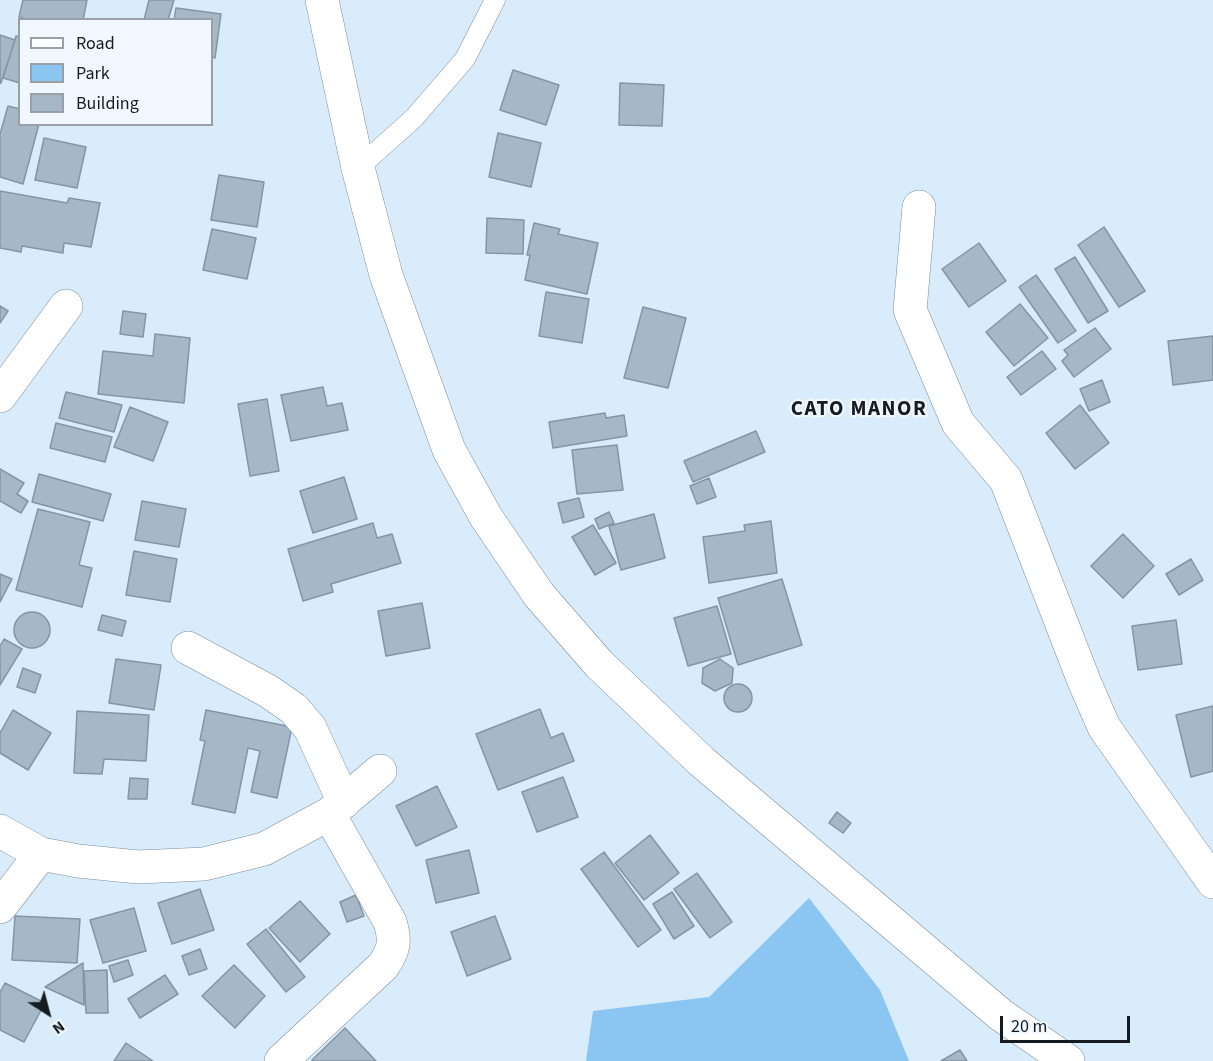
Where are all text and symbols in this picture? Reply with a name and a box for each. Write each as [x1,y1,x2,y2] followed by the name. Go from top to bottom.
[18,18,213,126] legend
[76,31,115,56] text: Road
[76,61,110,86] text: Park
[76,91,139,116] text: Building
[791,397,927,423] district label: CATO MANOR
[18,983,78,1043] north arrow
[1003,1004,1134,1042] scale bar
[1011,1014,1047,1039] text: 20 m
[48,1016,69,1040] text: N

